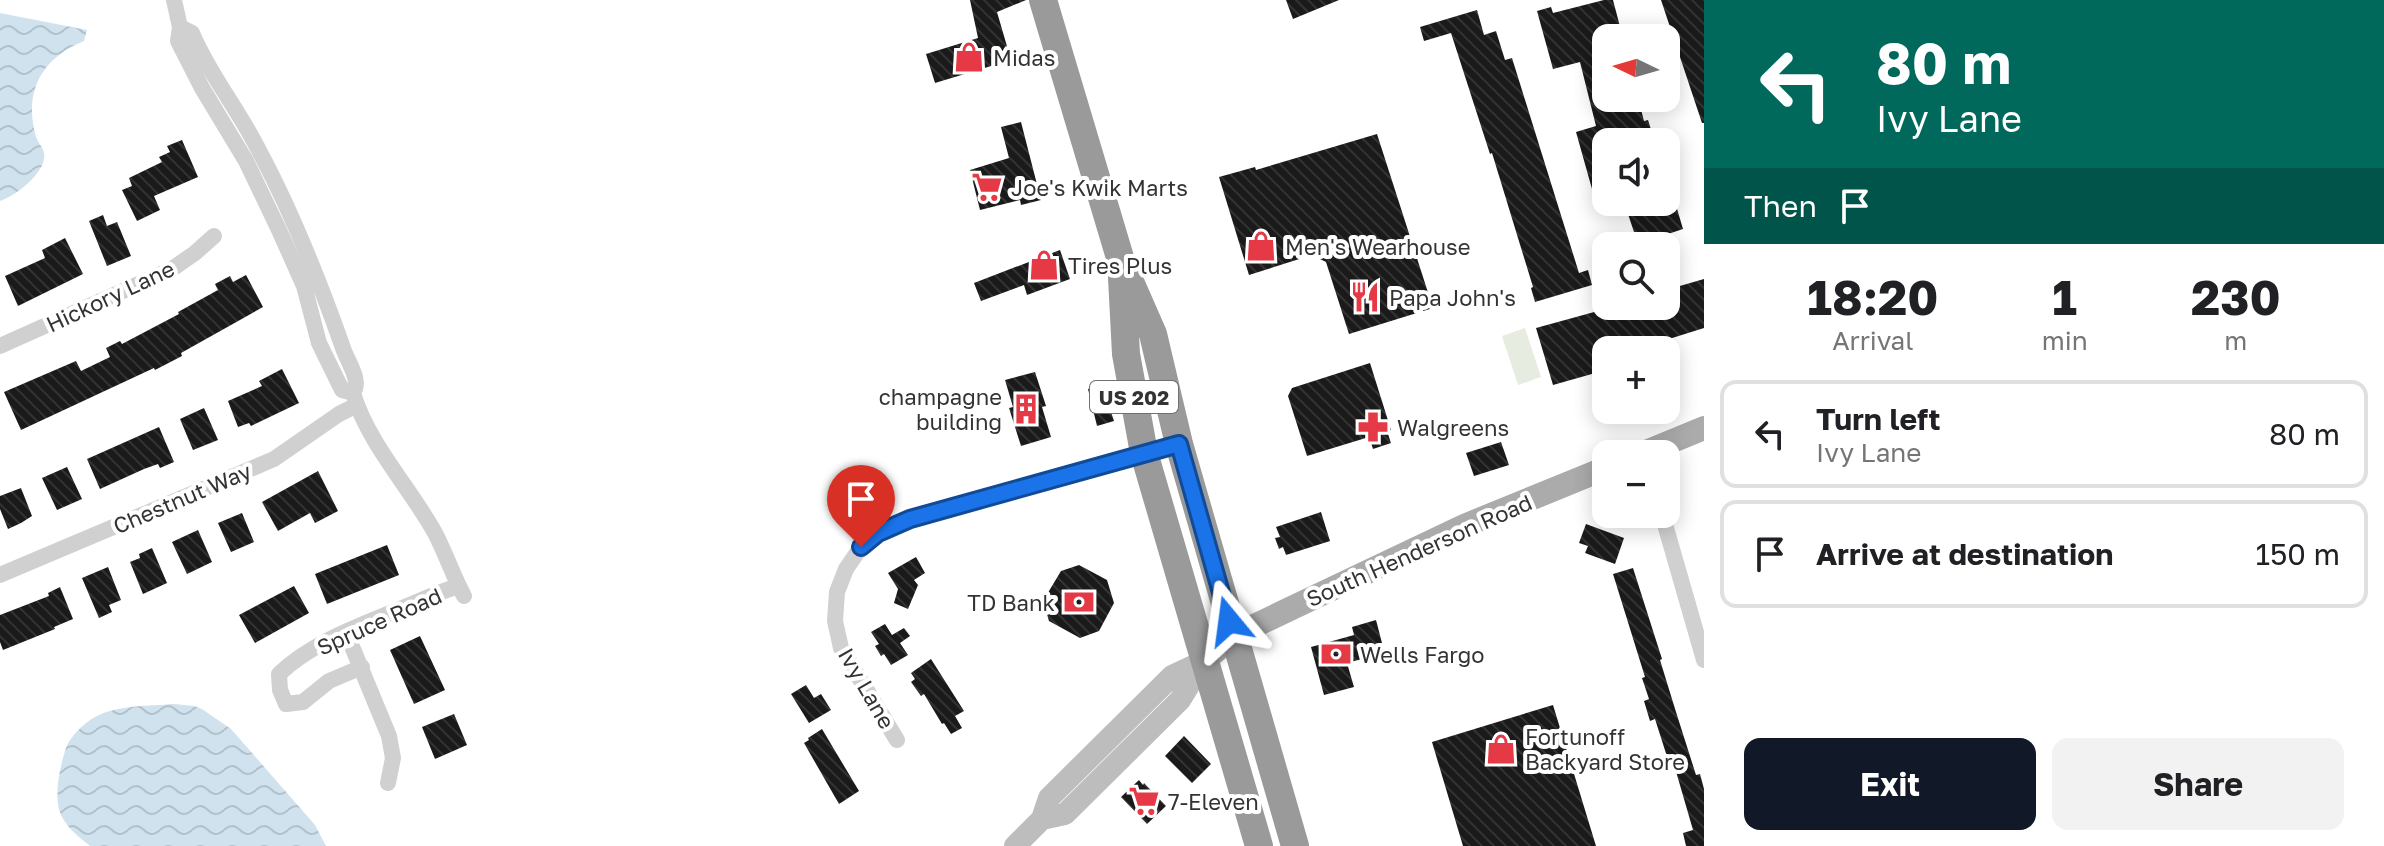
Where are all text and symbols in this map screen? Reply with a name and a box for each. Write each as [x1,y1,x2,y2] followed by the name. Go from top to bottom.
[1592,24,1680,112] north arrow
[1592,24,1680,528] map controls
[1876,29,2011,96] text: 80 m
[1744,32,1848,136] icon: left
[952,40,986,74] shop icon: Midas
[993,44,1055,71] place label: Midas
[1876,97,2022,140] text: Ivy Lane
[1592,128,1680,216] button: sound
[970,170,1004,204] supermarket icon: Joe's Kwik Marts
[1011,174,1188,201] place label: Joe's Kwik Marts
[1833,184,1877,228] icon: arrive
[1744,188,1817,224] text: Then
[1244,229,1278,263] shop icon: Men's Wearhouse
[1592,232,1680,320] button: search
[1285,233,1470,260] place label: Men's Wearhouse
[1027,248,1061,282] shop icon: Tires Plus
[1068,252,1172,279] place label: Tires Plus
[42,255,178,337] street label: Hickory Lane
[1807,268,1939,326] text: 18:20
[2052,268,2077,326] text: 1
[2191,268,2281,326] text: 230
[1348,280,1382,314] restaurant icon: Papa John's
[1389,284,1516,311] place label: Papa John's
[1832,325,1914,356] text: Arrival
[2042,325,2088,356] text: min
[2224,325,2247,356] text: m
[1592,336,1680,424] button: +
[1090,381,1178,413] road number: US 202
[879,383,1002,435] place label: champagne building
[1009,392,1043,426] building icon: champagne building
[1816,401,1941,437] text: Turn left
[1356,410,1390,444] pharmacy icon: Walgreens
[1748,412,1792,456] icon: left
[1397,414,1509,441] place label: Walgreens
[2269,416,2340,452] text: 80 m
[1816,437,1921,468] text: Ivy Lane
[1592,440,1680,528] button: −
[109,457,255,539] street label: Chestnut Way
[827,465,895,547] pin
[839,477,883,521] icon: arrive
[1302,488,1536,612] street label: South Henderson Road
[1748,532,1792,576] icon: arrive
[1816,536,2113,572] text: Arrive at destination
[2255,536,2340,572] text: 150 m
[1187,579,1271,663] position arrow
[312,581,446,661] street label: Spruce Road
[1062,585,1096,619] bank icon: TD Bank
[967,589,1055,616] place label: TD Bank
[1319,637,1353,671] bank icon: Wells Fargo
[1360,641,1484,668] place label: Wells Fargo
[833,643,901,733] street label: Ivy Lane
[1525,723,1685,775] place label: Fortunoff Backyard Store
[1484,732,1518,766] shop icon: Fortunoff Backyard Store
[1744,738,2036,830] button: Exit
[2052,738,2344,830] button: Share
[1127,784,1161,818] supermarket icon: 7-Eleven
[1168,788,1259,815] place label: 7-Eleven

